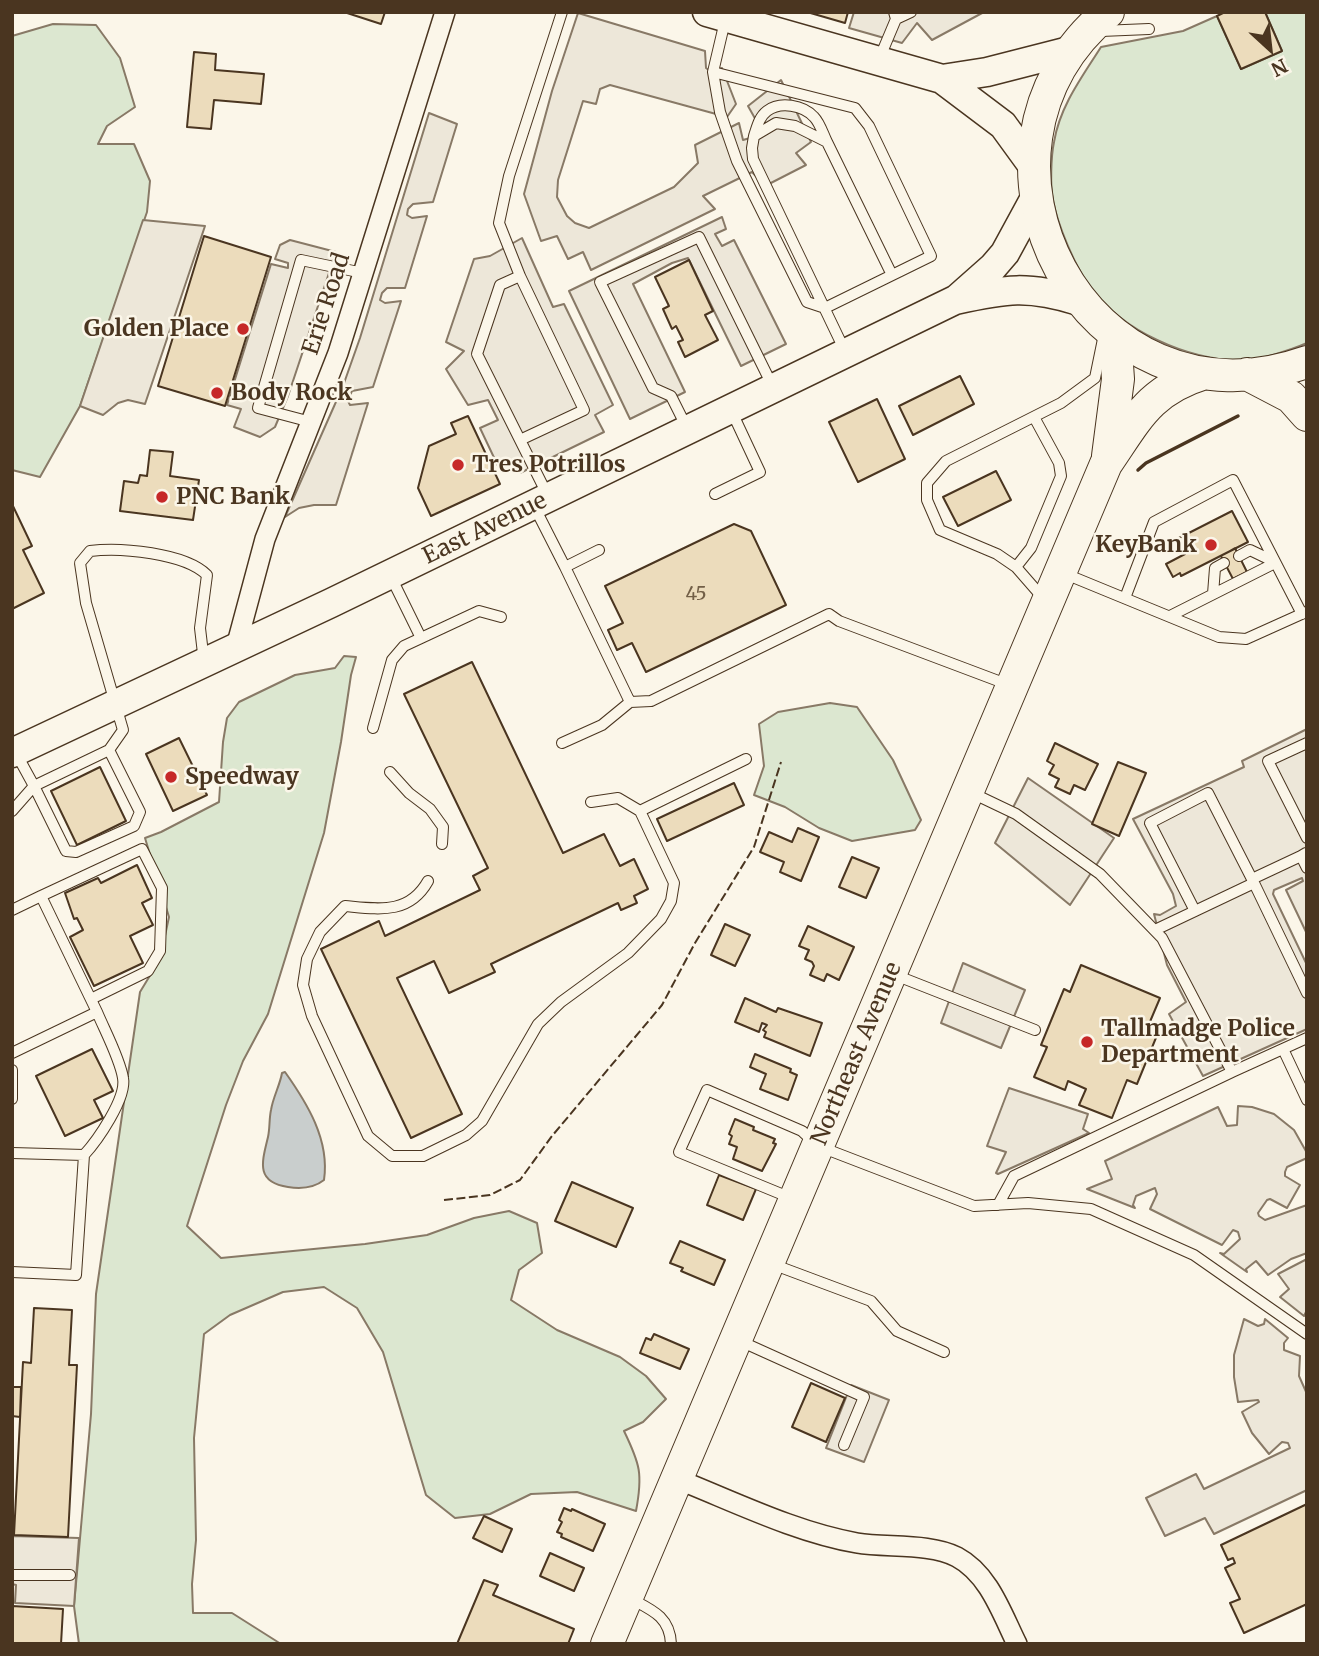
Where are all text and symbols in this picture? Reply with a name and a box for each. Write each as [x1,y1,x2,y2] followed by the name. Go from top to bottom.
[1235,14,1305,84] north arrow
[1267,54,1292,82] text: N
[298,249,356,359] street label: Erie Road
[84,315,229,343] place label: Golden Place
[235,321,251,337] marker: Golden Place
[231,379,352,407] place label: Body Rock
[209,385,225,401] marker: Body Rock
[472,451,626,479] place label: Tres Potrillos
[450,457,466,473] marker: Tres Potrillos
[176,483,290,511] place label: PNC Bank
[419,487,551,571] street label: East Avenue
[154,489,170,505] marker: PNC Bank
[1095,531,1197,559] place label: KeyBank
[1203,537,1219,553] marker: KeyBank
[685,584,707,606] house number: 45
[185,763,299,791] place label: Speedway
[163,769,179,785] marker: Speedway
[806,958,908,1150] street label: Northeast Avenue
[1101,1015,1295,1069] place label: Tallmadge Police Department
[1079,1034,1095,1050] marker: Tallmadge Police Department

